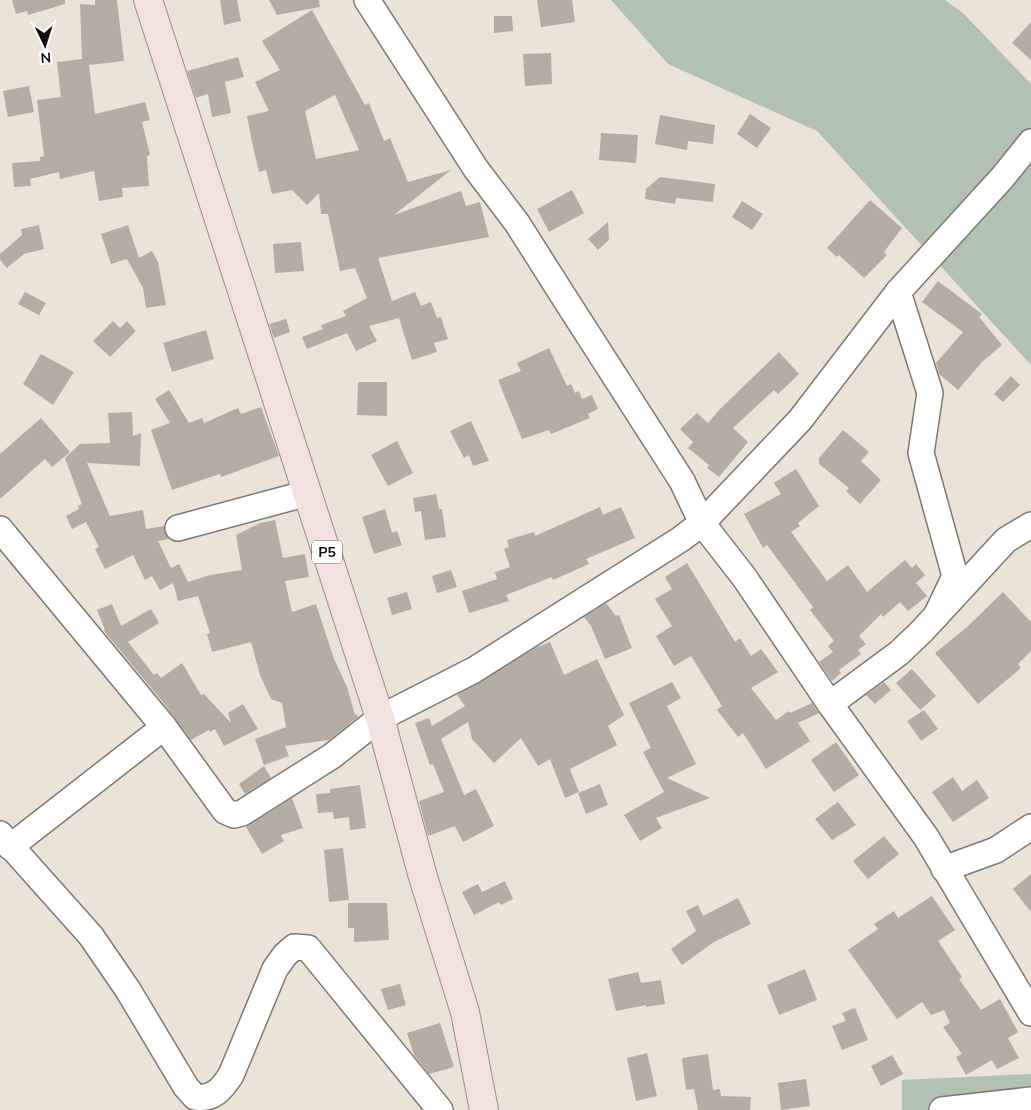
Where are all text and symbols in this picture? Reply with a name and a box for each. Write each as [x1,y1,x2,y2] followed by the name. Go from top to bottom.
[20,20,70,70] north arrow
[40,49,52,67] text: N
[312,540,342,564] road number: P5

